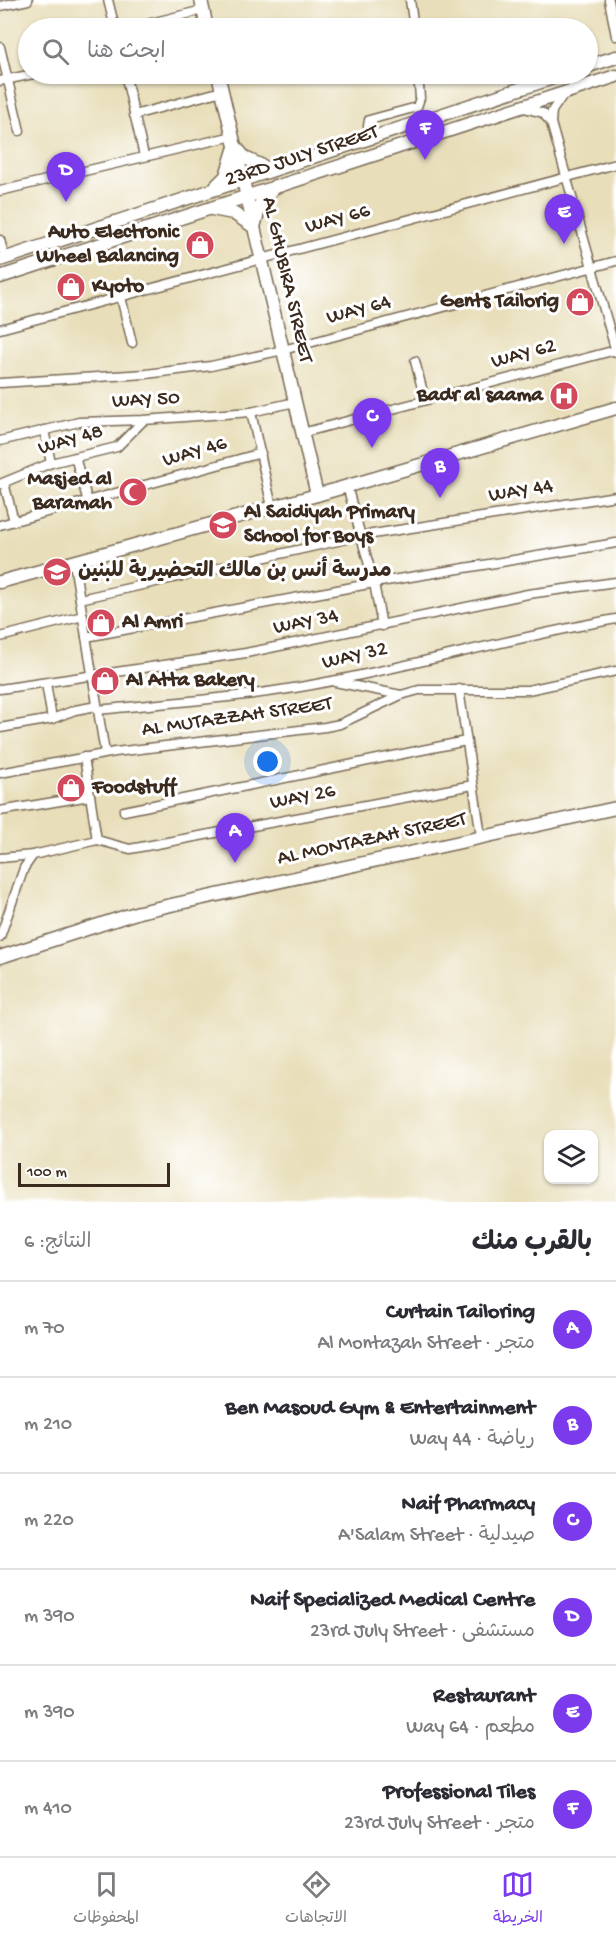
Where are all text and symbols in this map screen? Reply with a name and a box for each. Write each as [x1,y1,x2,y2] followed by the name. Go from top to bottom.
[18,18,598,84] search box
[39,35,72,68] icon: search
[87,40,166,66] text: ابحث هنا
[406,110,444,160] pin: F
[222,120,383,194] street label: 23RD JULY STREET
[46,152,86,202] pin: D
[544,194,584,244] pin: E
[255,195,317,366] street label: AL GHUBIRA STREET
[303,199,374,241] street label: WAY 66
[35,221,181,270] place label: Auto Electronic Wheel Balancing
[184,229,216,261] shop icon: Auto Electronic Wheel Balancing
[55,271,87,303] shop icon: Kyoto
[91,275,144,300] place label: Kyoto
[564,286,596,318] shop icon: Gents Tailorig
[324,290,394,332] street label: WAY 64
[440,290,559,315] place label: Gents Tailorig
[489,334,559,376] street label: WAY 62
[548,380,580,412] hospital icon: Badr al saama
[416,384,544,409] place label: Badr al saama
[111,387,181,415] street label: WAY 50
[352,398,392,448] pin: C
[36,420,106,462] street label: WAY 48
[160,432,230,474] street label: WAY 46
[420,448,460,498] pin: B
[28,468,113,517] place label: Masjed al Baramah
[487,475,555,509] street label: WAY 44
[117,476,149,508] mosque icon: Masjed al Baramah
[243,501,416,550] place label: Al Saidiyah Primary School for Boys
[207,509,239,541] school or university icon: Al Saidiyah Primary School for Boys
[41,556,73,588] school or university icon: مدرسة أنس بن مالك التحضيرية للبنين
[78,556,392,585] place label: مدرسة أنس بن مالك التحضيرية للبنين
[271,604,341,642] street label: WAY 34
[85,607,117,639] shop icon: Al Amri
[121,611,183,636] place label: Al Amri
[320,637,390,677] street label: WAY 32
[89,665,121,697] shop icon: Al Atta Bakery
[125,669,255,694] place label: Al Atta Bakery
[140,692,335,744] street label: AL MUTAZZAH STREET
[253,747,282,776] your location
[55,772,87,804] shop icon: Foodstuff
[91,776,178,801] place label: Foodstuff
[268,779,338,817] street label: WAY 26
[275,808,470,872] street label: AL MONTAZAH STREET
[216,814,254,863] pin: A
[544,1130,598,1184] map controls
[544,1130,598,1184] button: layers
[18,1160,170,1188] scale bar
[27,1164,67,1183] text: 100 m
[472,1229,592,1260] text: بالقرب منك
[24,1232,91,1255] text: النتائج: 6
[386,1300,535,1326] text: Curtain Tailoring
[24,1318,65,1341] text: 70 m
[567,1318,578,1341] text: A
[317,1333,535,1356] text: متجر · Al Montazah Street
[225,1396,535,1422] text: Ben Masoud Gym & Entertainment
[24,1414,72,1437] text: 210 m
[567,1414,578,1437] text: B
[410,1429,535,1452] text: رياضة · Way 44
[402,1492,535,1518] text: Naif Pharmacy
[24,1510,74,1533] text: 220 m
[567,1510,578,1533] text: C
[338,1525,535,1548] text: صيدلية · A'Salam Street
[250,1588,535,1614] text: Naif Specialized Medical Centre
[24,1606,75,1629] text: 390 m
[566,1606,579,1629] text: D
[310,1621,535,1644] text: مستشفى · 23rd July Street
[433,1684,535,1710] text: Restaurant
[24,1702,75,1725] text: 390 m
[566,1702,579,1725] text: E
[406,1717,535,1740] text: مطعم · Way 64
[383,1780,535,1806] text: Professional Tiles
[24,1798,72,1821] text: 410 m
[567,1798,578,1821] text: F
[344,1813,535,1836] text: متجر · 23rd July Street
[73,1868,139,1931] tab: المحفوظات
[285,1868,347,1931] tab: الاتجاهات
[493,1868,543,1931] tab: الخريطة

